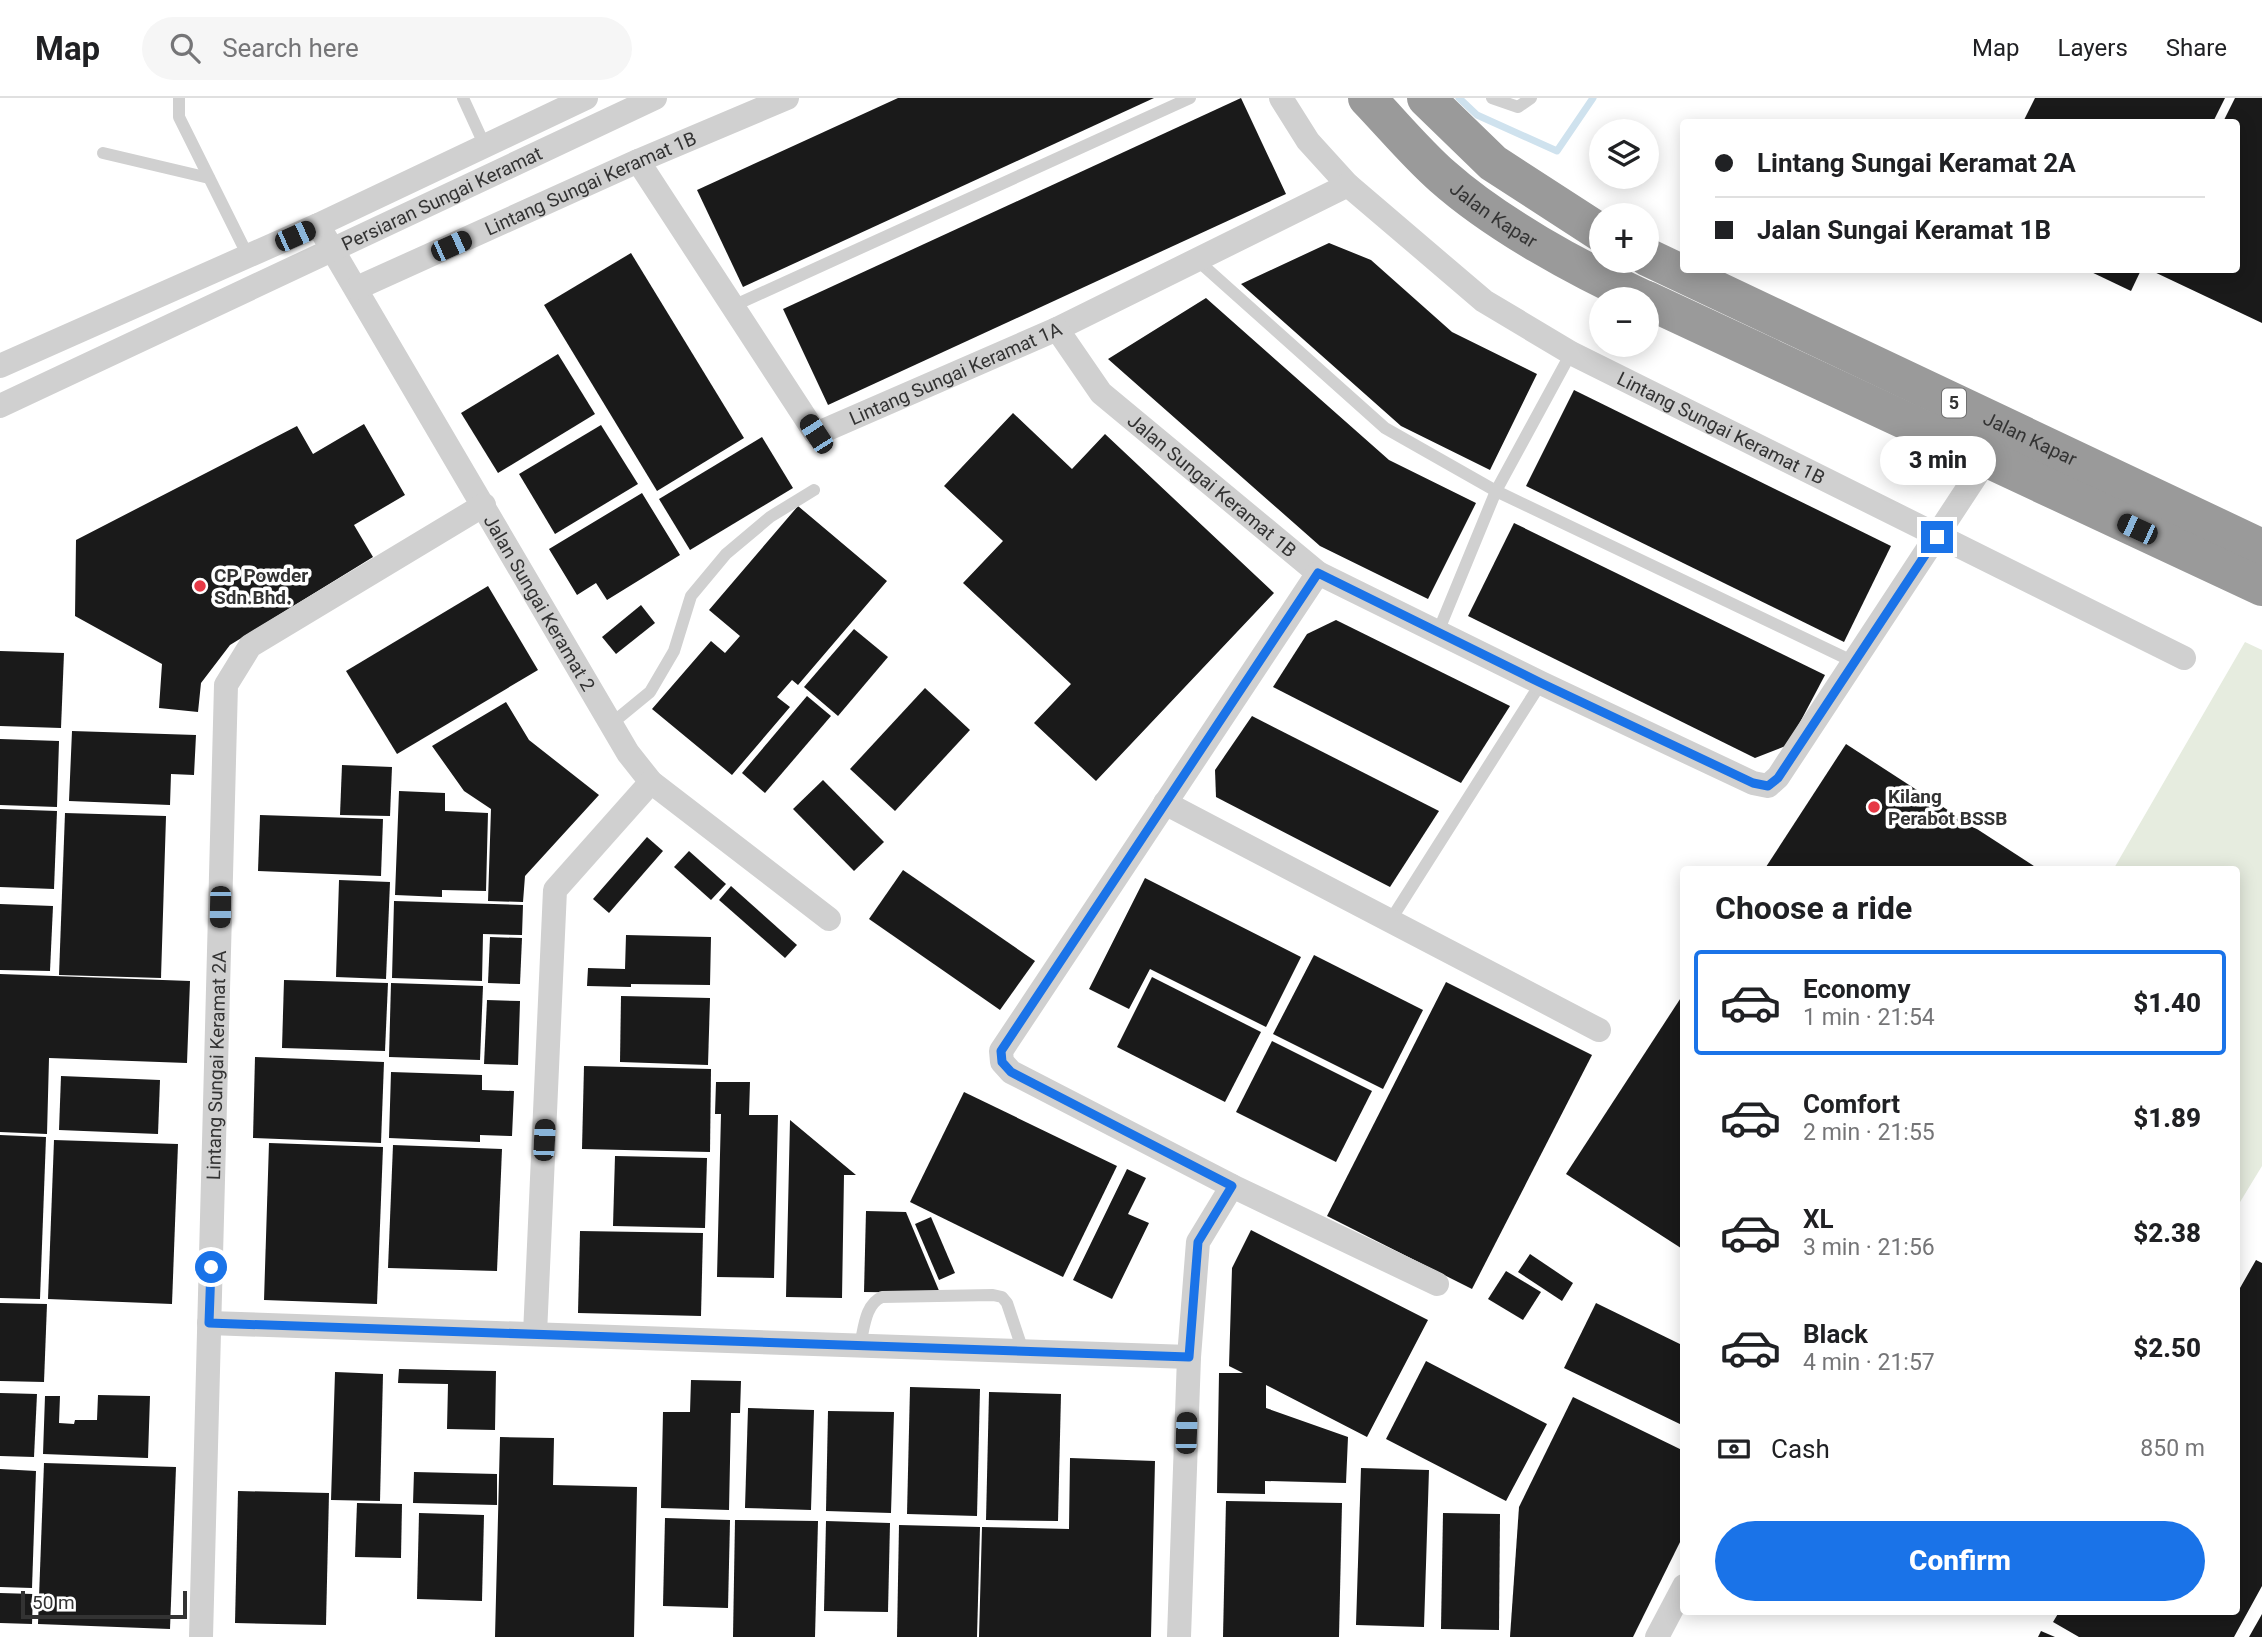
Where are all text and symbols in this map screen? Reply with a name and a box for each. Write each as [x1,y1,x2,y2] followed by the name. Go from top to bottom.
[142,17,632,80] search box
[35,29,100,68] text: Map
[166,29,204,67] icon: search
[222,33,359,63] text: Search here
[1972,34,2020,62] text: Map
[2058,34,2128,62] text: Layers
[2166,34,2227,62] text: Share
[1589,119,1659,357] map controls
[1589,119,1659,189] button: layers
[481,127,700,241] street label: Lintang Sungai Keramat 1B
[338,142,546,256] street label: Persiaran Sungai Keramat
[1757,148,2076,178] text: Lintang Sungai Keramat 2A
[1445,177,1542,253] street label: Jalan Kapar
[1589,203,1659,273] button: +
[1757,215,2051,245] text: Jalan Sungai Keramat 1B
[272,218,319,254] car
[428,228,475,264] car
[1589,287,1659,357] button: −
[846,317,1066,430] street label: Lintang Sungai Keramat 1A
[1613,367,1829,489] street label: Lintang Sungai Keramat 1B
[1942,388,1966,418] road number: 5
[1980,407,2081,471] street label: Jalan Kapar
[1123,409,1301,562] street label: Jalan Sungai Keramat 1B
[796,411,837,457] car
[1879,436,1995,484] callout: 3 min
[1909,447,1967,474] text: 3 min
[479,511,600,695] street label: Jalan Sungai Keramat 2
[2114,511,2161,547] car
[1921,521,1953,553] route end
[214,564,308,609] place label: CP Powder Sdn.Bhd.
[192,578,208,594] marker: CP Powder Sdn.Bhd.
[1888,785,2007,830] place label: Kilang Perabot BSSB
[1866,799,1882,815] marker: Kilang Perabot BSSB
[210,886,231,928] car
[1715,889,1912,927] text: Choose a ride
[202,950,231,1180] street label: Lintang Sungai Keramat 2A
[1719,971,1782,1034] icon: car
[1803,974,1910,1004] text: Economy
[2133,988,2201,1018] text: $1.40
[1803,1004,1935,1031] text: 1 min · 21:54
[1719,1086,1782,1149] icon: car
[1803,1089,1900,1119] text: Comfort
[2133,1103,2201,1133] text: $1.89
[533,1118,556,1162] car
[1803,1119,1935,1146] text: 2 min · 21:55
[1719,1201,1782,1264] icon: car
[1803,1204,1834,1234] text: XL
[2133,1218,2201,1248] text: $2.38
[1803,1234,1935,1261] text: 3 min · 21:56
[195,1251,227,1283] route start
[1719,1316,1782,1379] icon: car
[1803,1319,1868,1349] text: Black
[2133,1333,2201,1363] text: $2.50
[1803,1349,1935,1376] text: 4 min · 21:57
[1175,1412,1198,1454] car
[1715,1430,1753,1468] icon: cash
[1771,1434,1830,1464] text: Cash
[2140,1435,2205,1462] text: 850 m
[1715,1521,2205,1601] button: Confirm
[21,1588,187,1620] scale bar
[32,1591,75,1614] text: 50 m

